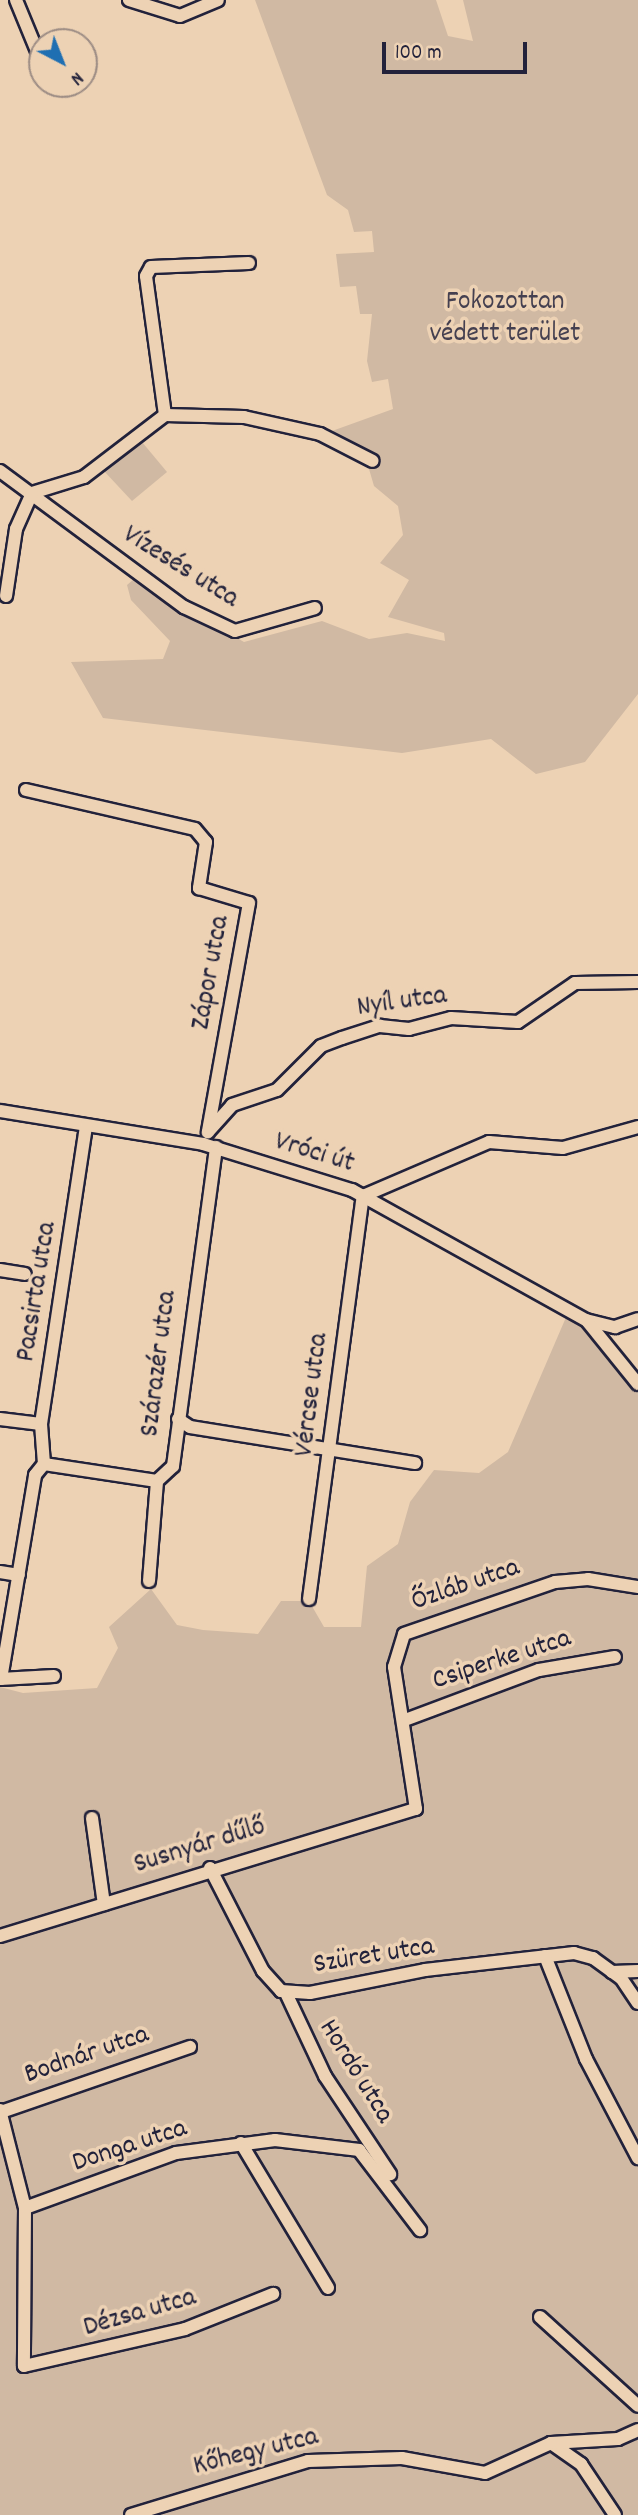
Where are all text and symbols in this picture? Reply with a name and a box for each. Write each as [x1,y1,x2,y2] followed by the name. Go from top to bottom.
[28,28,98,98] north arrow
[386,28,531,72] scale bar
[395,39,442,69] text: 100 m
[64,64,89,91] text: N
[430,286,580,352] park label: Fokozottan védett terület
[116,519,244,617] street label: Vízesés utca
[185,913,239,1033] street label: Zápor utca
[355,980,449,1026] street label: Nyíl utca
[270,1126,358,1182] street label: Vróci út
[10,1220,66,1364] street label: Pacsirta utca
[134,1289,186,1439] street label: Szárazér utca
[289,1331,337,1459] street label: Vércse utca
[408,1552,524,1620] street label: Őzláb utca
[429,1623,575,1699] street label: Csiperke utca
[130,1811,270,1883] street label: Susnyár dűlő
[311,1931,437,1983] street label: Szüret utca
[310,2014,400,2130] street label: Hordó utca
[20,2019,154,2093] street label: Bodnár utca
[68,2113,192,2181] street label: Donga utca
[80,2282,200,2346] street label: Dézsa utca
[190,2421,322,2485] street label: Kőhegy utca

